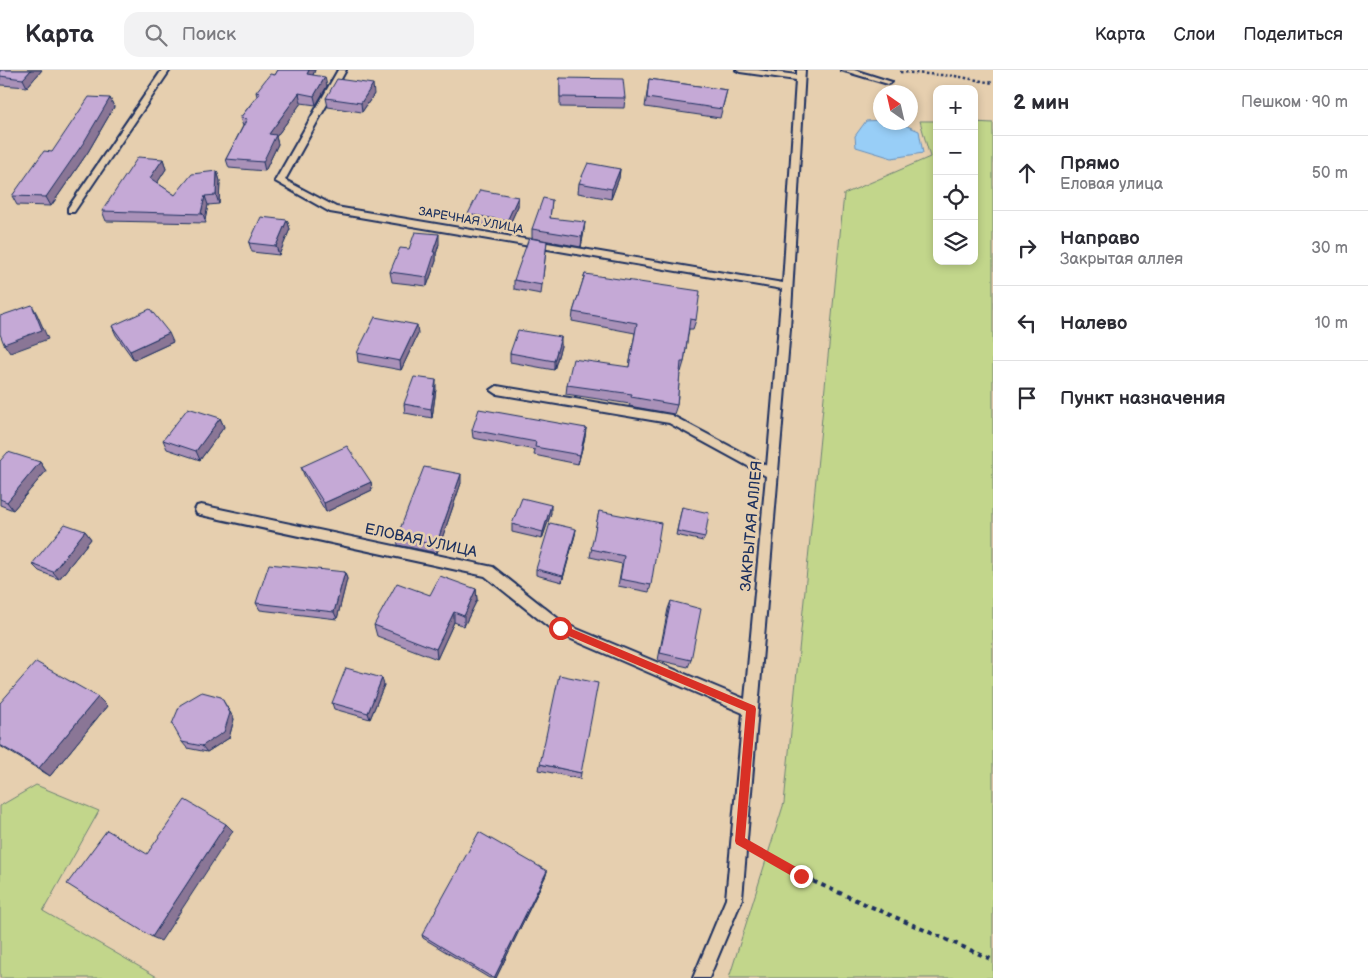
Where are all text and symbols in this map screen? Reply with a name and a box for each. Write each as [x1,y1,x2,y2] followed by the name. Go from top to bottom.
[124,12,474,57] search box
[25,20,94,49] text: Карта
[142,21,170,49] icon: search
[182,23,236,46] text: Поиск
[1095,24,1145,45] text: Карта
[1173,24,1215,45] text: Слои
[1243,24,1343,45] text: Поделиться
[873,85,918,130] north arrow
[933,85,978,265] map controls
[933,85,978,130] button: +
[1013,90,1069,115] text: 2 мин
[1241,93,1348,112] text: Пешком · 90 m
[933,130,978,175] button: −
[1060,152,1120,175] text: Прямо
[1013,159,1041,187] icon: ahead
[1312,164,1348,183] text: 50 m
[933,175,978,220] button: locate
[1060,175,1163,194] text: Еловая улица
[417,204,525,237] street label: ЗАРЕЧНАЯ УЛИЦА
[933,220,978,265] button: layers
[1060,227,1140,250] text: Направо
[1013,234,1041,262] icon: right
[1311,239,1348,258] text: 30 m
[1060,250,1183,269] text: Закрытая аллея
[1013,309,1041,337] icon: left
[1060,312,1127,335] text: Налево
[1315,314,1348,333] text: 10 m
[1013,384,1041,412] icon: arrive
[1060,387,1225,410] text: Пункт назначения
[736,460,767,592] street label: ЗАКРЫТАЯ АЛЛЕЯ
[363,519,480,562] street label: ЕЛОВАЯ УЛИЦА
[549,617,572,640] route start
[790,865,813,888] route end

